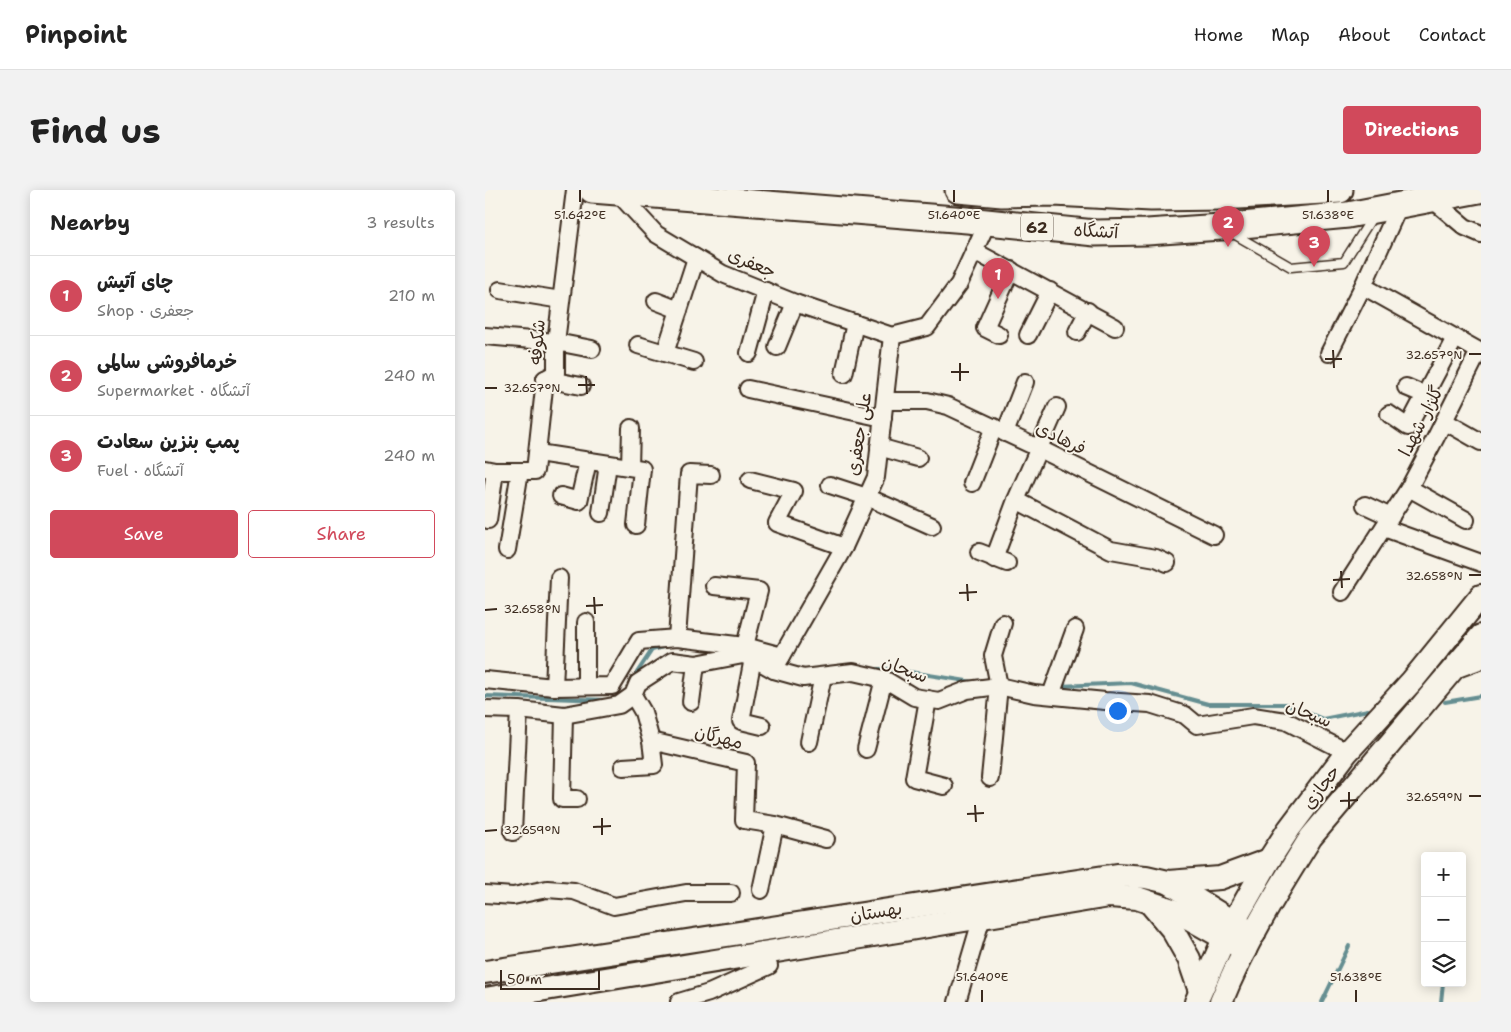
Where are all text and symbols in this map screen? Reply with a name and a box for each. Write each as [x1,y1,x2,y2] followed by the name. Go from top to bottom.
[25,19,127,51] text: Pinpoint
[1194,23,1243,47] text: Home
[1271,23,1310,47] text: Map
[1338,23,1391,47] text: About
[1419,23,1486,47] text: Contact
[1343,106,1481,154] button: Directions
[30,107,161,154] text: Find us
[1212,206,1244,247] pin: 2
[554,207,606,223] text: 51.642°E
[928,207,980,223] text: 51.640°E
[1302,207,1354,223] text: 51.638°E
[50,209,130,237] text: Nearby
[366,212,435,233] text: 3 results
[1021,214,1053,241] road number: 62
[1073,218,1121,244] street label: آتشگاه
[1298,226,1330,267] pin: 3
[724,242,780,284] street label: جعفری
[982,258,1014,299] pin: 1
[97,269,173,294] text: چای آتیش
[62,285,70,306] text: 1
[388,285,435,306] text: 210 m
[97,300,194,321] text: Shop · جعفری
[523,318,551,366] street label: شکوفه
[1406,347,1462,363] text: 32.657°N
[97,349,237,374] text: خرمافروشی سالمی
[60,365,72,386] text: 2
[383,365,435,386] text: 240 m
[97,380,250,401] text: Supermarket · آتشگاه
[504,380,560,396] text: 32.657°N
[1393,381,1449,460] street label: گلزار شهدا
[841,391,877,477] street label: علی جعفری
[1032,416,1090,460] street label: فرهادی
[97,429,240,454] text: پمپ بنزین سعادت
[60,445,72,466] text: 3
[383,445,435,466] text: 240 m
[97,460,184,481] text: Fuel · آتشگاه
[50,510,238,558] button: Save
[248,510,435,558] button: Share
[1405,568,1463,584] text: 32.658°N
[503,601,561,617] text: 32.658°N
[879,649,931,689] street label: سبحان
[1282,693,1336,733] street label: سبحان
[1105,698,1131,724] your location
[692,719,746,755] street label: مهرگان
[1297,760,1345,814] street label: حجازی
[1406,789,1462,805] text: 32.659°N
[504,822,560,838] text: 32.659°N
[1421,852,1466,987] map controls
[1421,852,1466,897] button: +
[848,896,904,928] street label: بهستان
[1421,897,1466,942] button: −
[1421,942,1466,987] button: layers
[500,967,600,990] scale bar
[956,969,1008,985] text: 51.640°E
[1330,969,1382,985] text: 51.638°E
[507,970,542,988] text: 50 m

